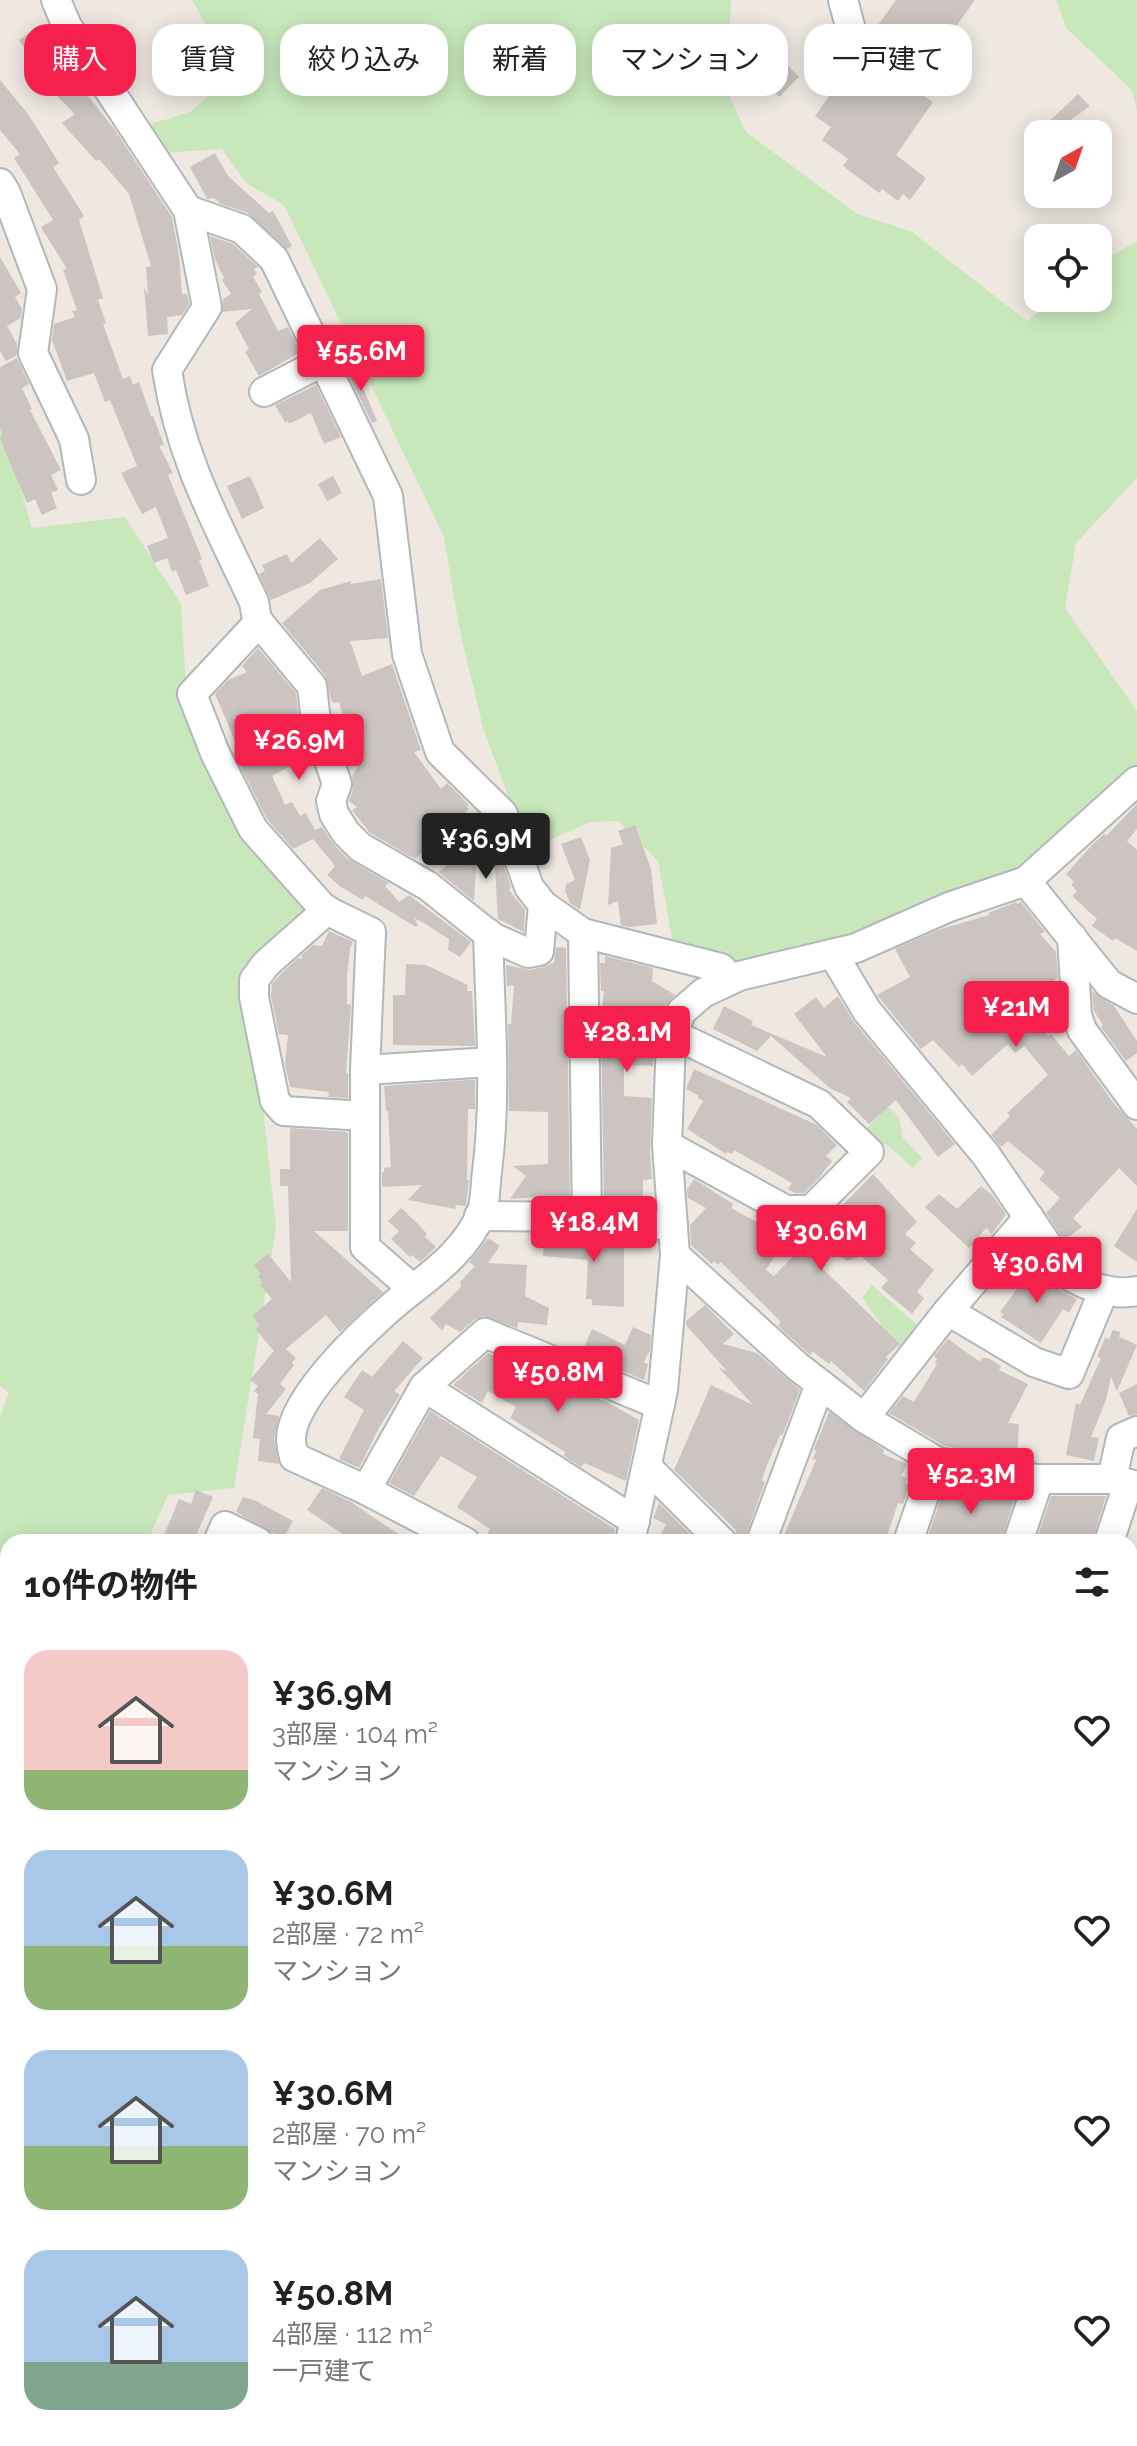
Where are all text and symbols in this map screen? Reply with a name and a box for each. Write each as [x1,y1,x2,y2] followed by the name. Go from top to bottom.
[24,24,136,96] chip: 購入
[152,24,264,96] chip: 賃貸
[280,24,448,96] chip: 絞り込み
[464,24,576,96] chip: 新着
[592,24,788,96] chip: マンション
[804,24,972,96] chip: 一戸建て
[1024,120,1112,208] north arrow
[1024,120,1112,312] map controls
[1024,224,1112,312] button: locate
[296,325,426,393] pin: ¥55.6M
[315,336,407,366] text: ¥55.6M
[234,714,364,782] pin: ¥26.9M
[253,725,345,755] text: ¥26.9M
[421,813,551,881] pin: ¥36.9M
[440,824,532,854] text: ¥36.9M
[969,981,1063,1049] pin: ¥21M
[982,992,1050,1022] text: ¥21M
[562,1006,692,1074] pin: ¥28.1M
[582,1017,672,1047] text: ¥28.1M
[529,1196,659,1264] pin: ¥18.4M
[756,1205,886,1273] pin: ¥30.6M
[549,1207,639,1237] text: ¥18.4M
[774,1216,868,1246] text: ¥30.6M
[972,1237,1102,1305] pin: ¥30.6M
[990,1248,1084,1278] text: ¥30.6M
[493,1346,623,1414] pin: ¥50.8M
[512,1357,604,1387] text: ¥50.8M
[906,1448,1036,1516] pin: ¥52.3M
[926,1459,1016,1489] text: ¥52.3M
[1070,1560,1114,1604] icon: filters
[24,1565,198,1605] text: 10件の物件
[272,1673,393,1713] text: ¥36.9M
[88,1682,184,1778] icon: home
[1070,1708,1114,1752] icon: heart
[272,1719,438,1749] text: 3部屋 · 104 m²
[272,1756,402,1786] text: マンション
[272,1873,394,1913] text: ¥30.6M
[88,1882,184,1978] icon: home
[1070,1908,1114,1952] icon: heart
[272,1919,424,1949] text: 2部屋 · 72 m²
[272,1956,402,1986] text: マンション
[272,2073,394,2113] text: ¥30.6M
[88,2082,184,2178] icon: home
[1070,2108,1114,2152] icon: heart
[272,2119,426,2149] text: 2部屋 · 70 m²
[272,2156,402,2186] text: マンション
[272,2273,394,2313] text: ¥50.8M
[88,2282,184,2378] icon: home
[1070,2308,1114,2352] icon: heart
[272,2319,433,2349] text: 4部屋 · 112 m²
[272,2356,376,2386] text: 一戸建て

